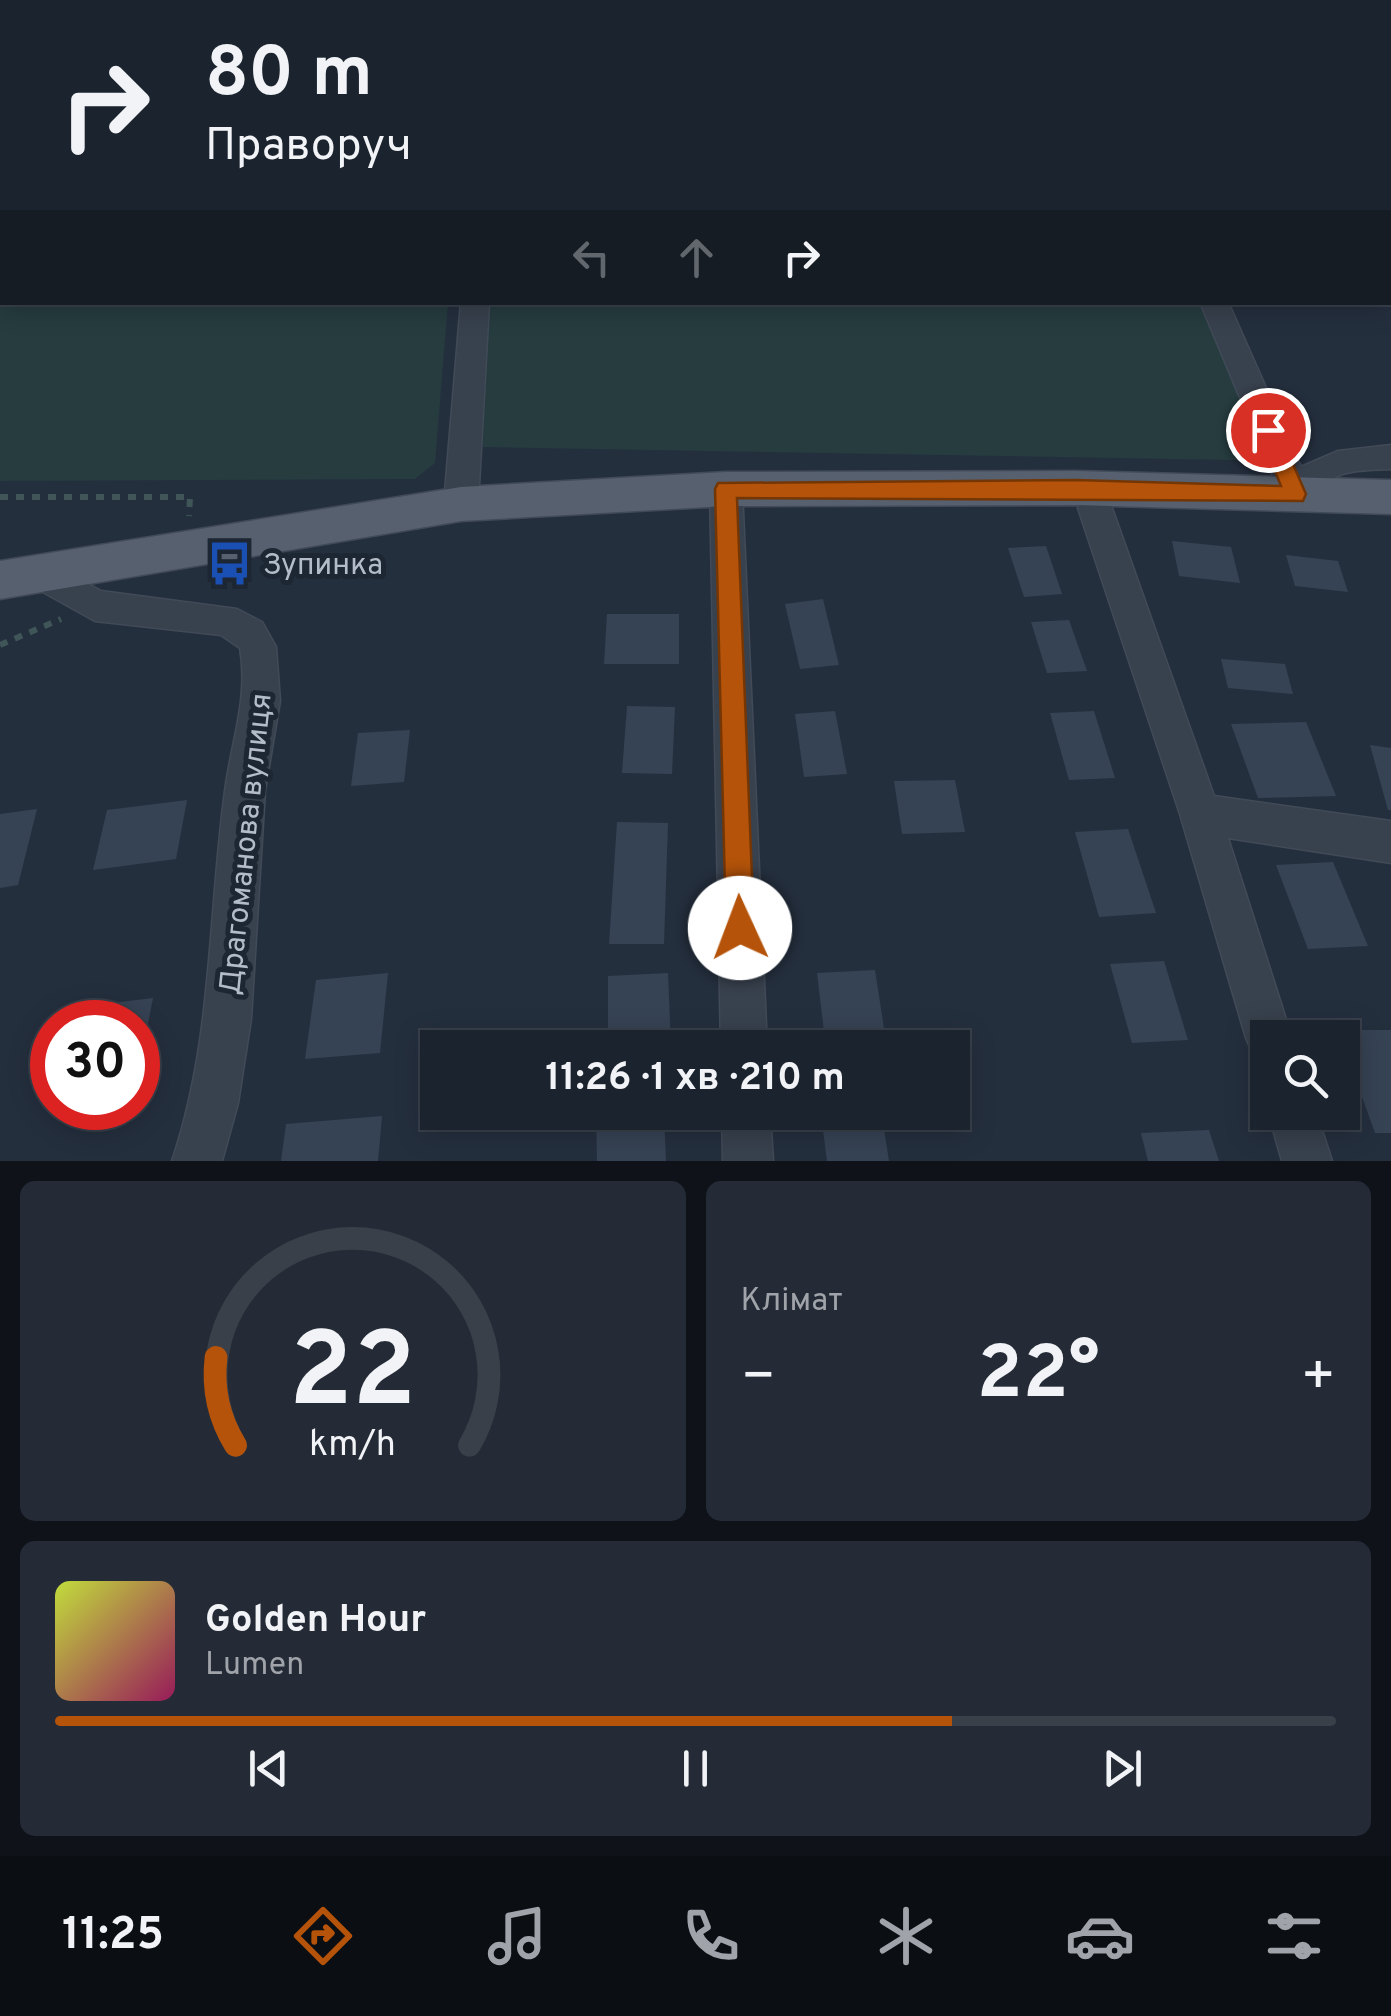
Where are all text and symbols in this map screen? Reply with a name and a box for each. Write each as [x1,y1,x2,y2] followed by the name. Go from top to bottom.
[205,32,373,121] text: 80 m
[40,40,170,170] icon: right
[205,119,412,176] text: Праворуч
[564,230,619,285] icon: left
[669,230,724,285] icon: ahead
[774,230,829,285] icon: right
[1226,388,1311,473] pin
[1241,403,1296,458] icon: arrive
[206,540,254,588] bus stop icon: Зупинка
[263,548,383,585] place label: Зупинка
[213,692,282,997] street label: Драгоманова вулиця
[688,876,792,980] position arrow
[30,1000,160,1130] speed limit sign: 30
[1250,1020,1360,1130] map controls
[1250,1020,1360,1130] button: search
[545,1055,845,1104] text: 11:26 · 1 хв · 210 m
[741,1282,843,1322] text: Клімат
[289,1311,416,1443] text: 22
[977,1330,1100,1425] text: 22°
[741,1344,776,1414] text: −
[1301,1344,1336,1414] text: +
[309,1423,396,1469] text: km/h
[205,1597,426,1646] text: Golden Hour
[205,1646,304,1686] text: Lumen
[241,1741,296,1796] icon: previous
[668,1741,723,1796] icon: pause
[1095,1741,1150,1796] icon: next
[288,1901,358,1971] icon: directions
[482,1901,552,1971] icon: music
[676,1901,746,1971] icon: phone
[871,1901,941,1971] icon: climate
[1065,1901,1135,1971] icon: car
[1259,1901,1329,1971] icon: filters
[62,1908,164,1965] text: 11:25

